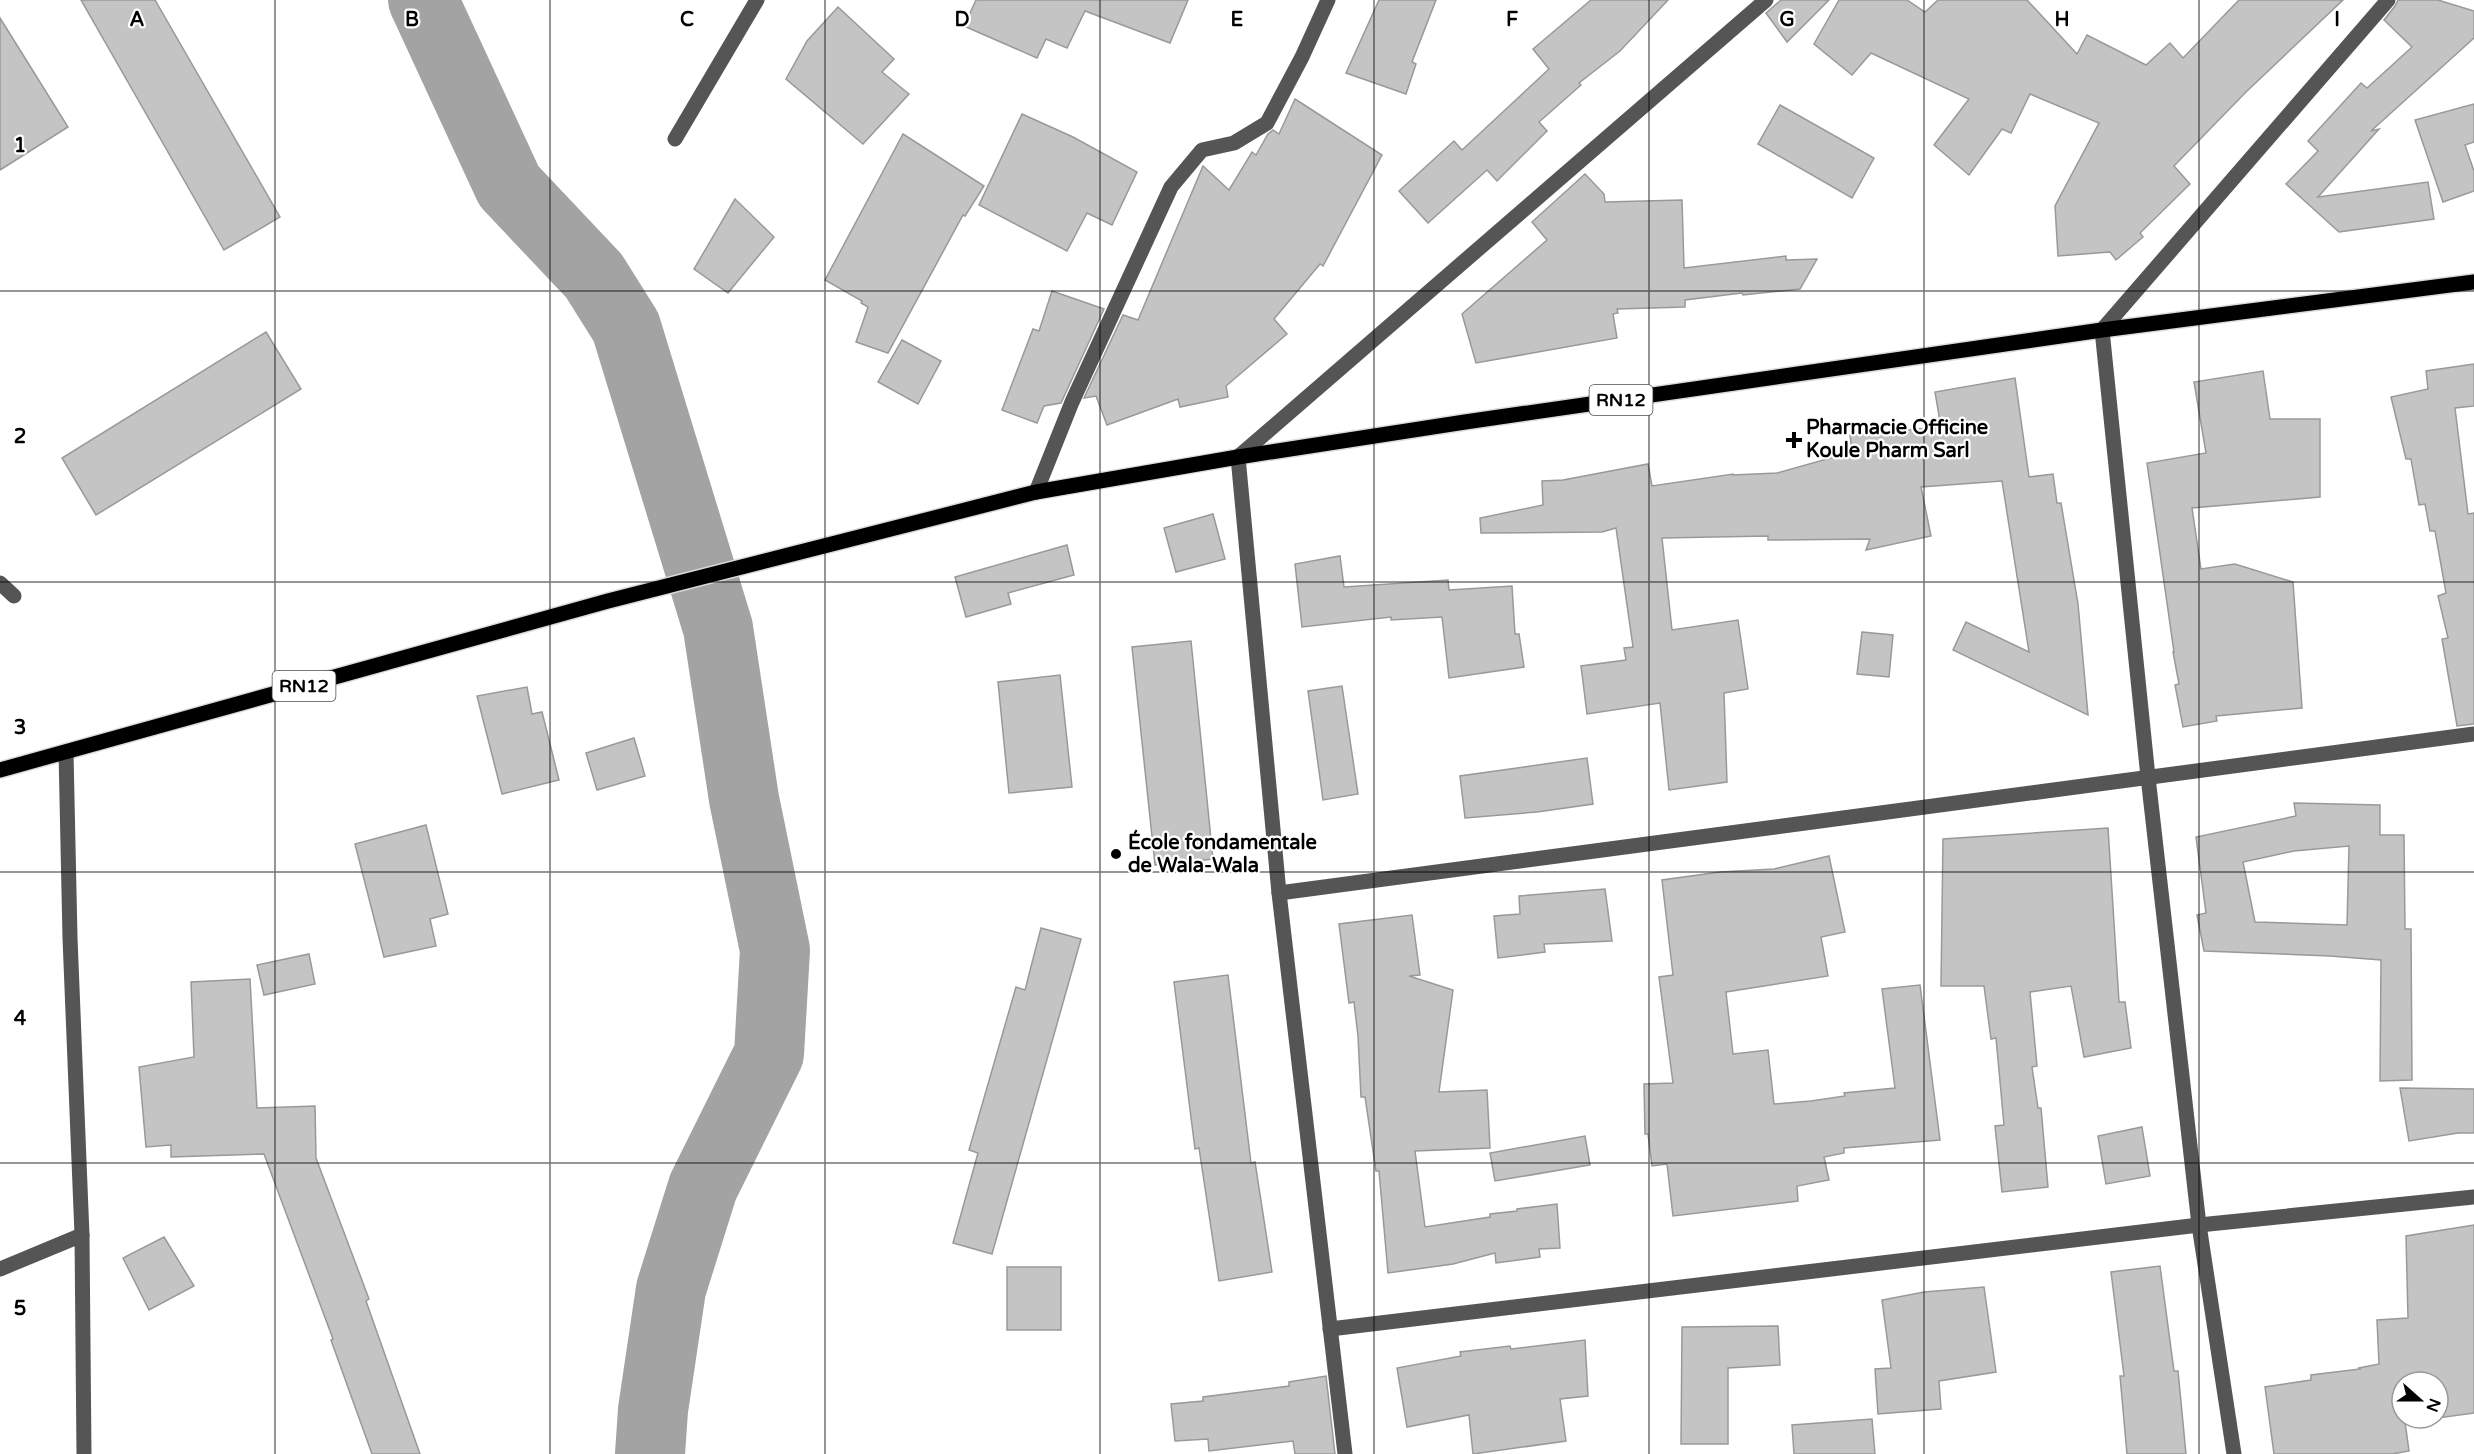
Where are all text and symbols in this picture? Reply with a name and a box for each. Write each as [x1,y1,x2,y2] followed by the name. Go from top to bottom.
[130,8,145,32] text: A
[405,8,419,32] text: B
[680,8,694,32] text: C
[954,8,970,32] text: D
[1231,8,1244,32] text: E
[1506,8,1518,32] text: F
[1779,8,1795,32] text: G
[2054,8,2070,32] text: H
[2334,8,2340,32] text: I
[14,134,26,158] text: 1
[1590,385,1652,415] road number: RN12
[1806,416,1988,463] place label: Pharmacie Officine Koule Pharm Sarl
[14,425,26,449] text: 2
[1787,433,1801,447] marker: Pharmacie Officine Koule Pharm Sarl
[272,671,336,701] road number: RN12
[14,716,26,740] text: 3
[1128,829,1317,878] place label: École fondamentale de Wala-Wala
[1109,847,1123,861] marker: École fondamentale de Wala-Wala
[14,1007,27,1031] text: 4
[14,1297,26,1321] text: 5
[2390,1370,2450,1430] north arrow
[2421,1395,2445,1415] text: N

